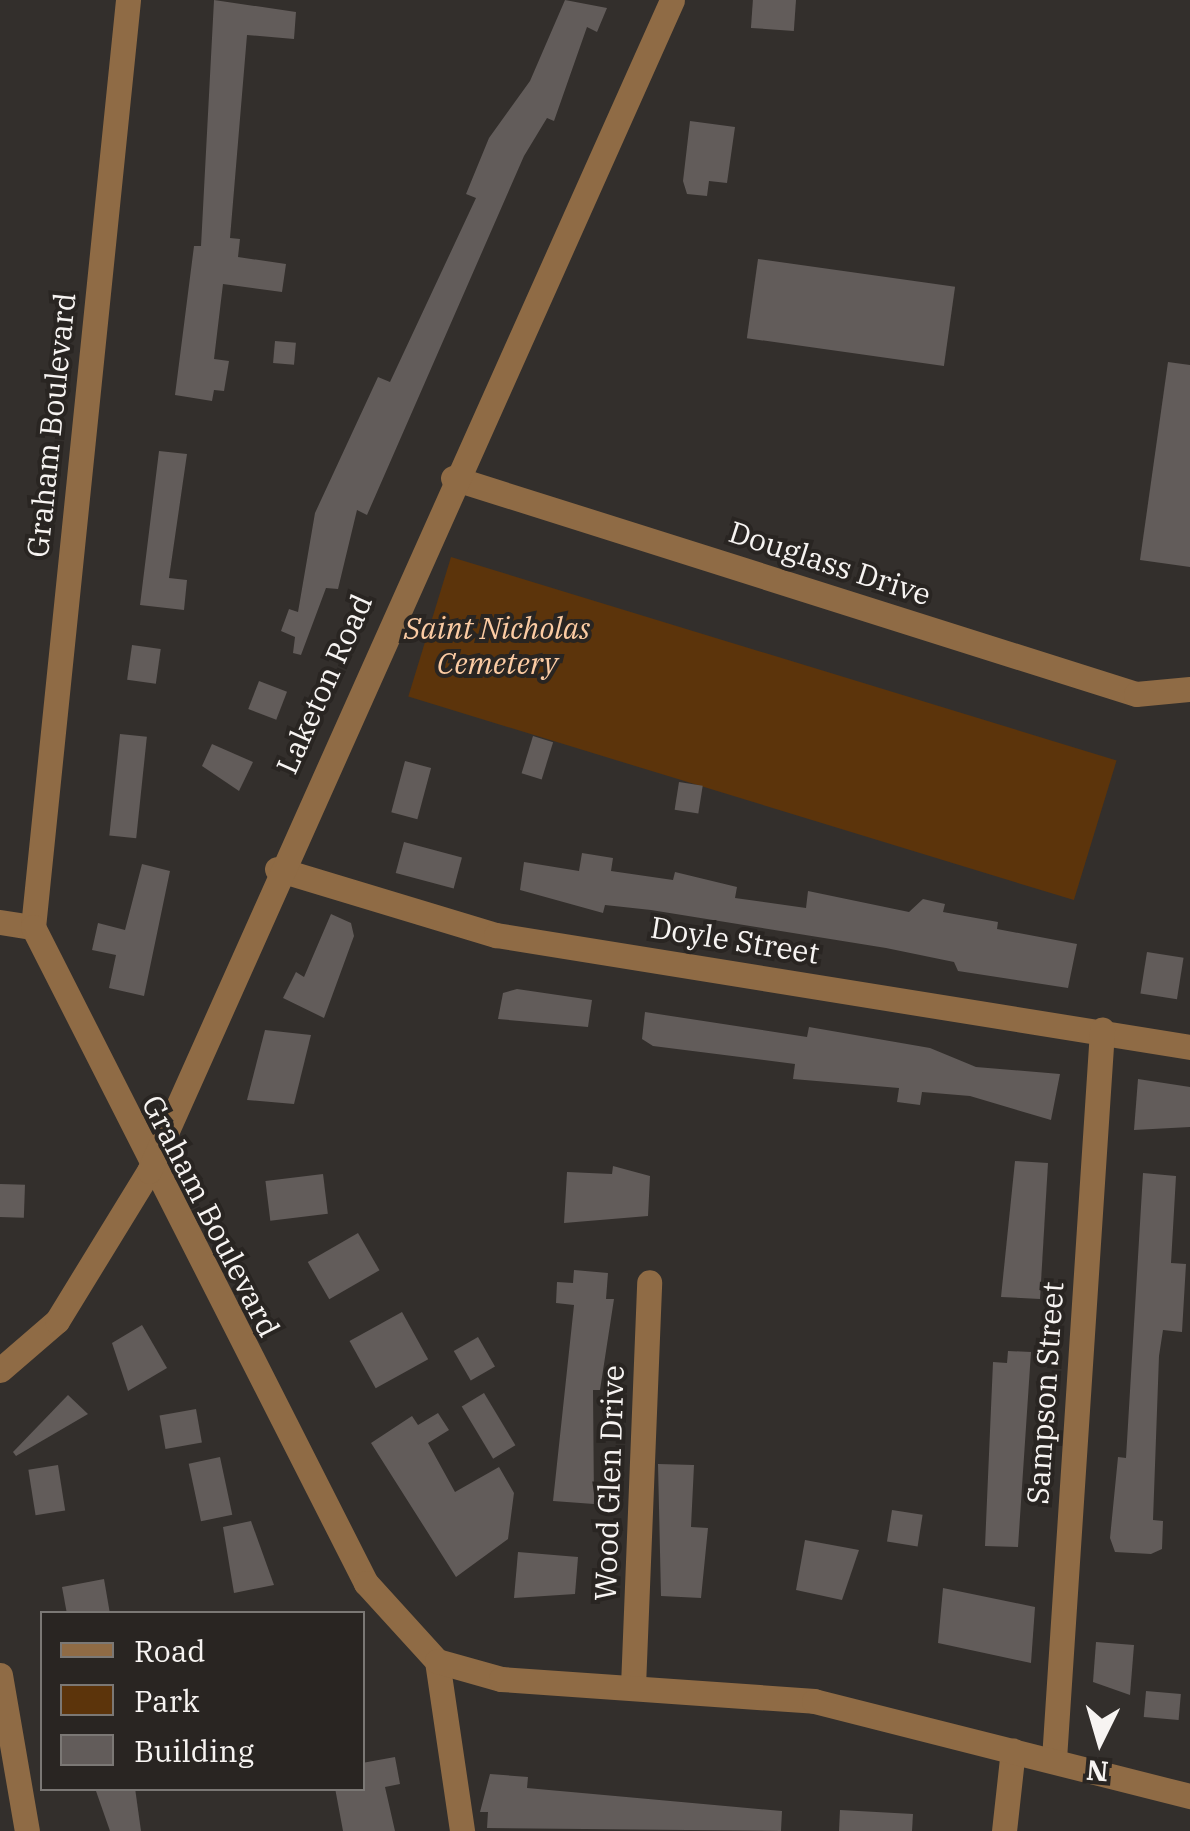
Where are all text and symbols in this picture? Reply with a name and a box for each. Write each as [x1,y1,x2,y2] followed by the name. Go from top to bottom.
[19,291,83,559] street label: Graham Boulevard
[725,513,935,613] street label: Douglass Drive
[268,589,380,779] street label: Laketon Road
[404,610,590,680] park label: Saint Nicholas Cemetery
[648,909,822,971] street label: Doyle Street
[135,1089,287,1343] street label: Graham Boulevard
[1019,1281,1071,1505] street label: Sampson Street
[587,1364,631,1602] street label: Wood Glen Drive
[40,1611,365,1791] legend
[134,1631,206,1670] text: Road
[134,1681,200,1720] text: Park
[1050,1691,1150,1791] north arrow
[134,1731,254,1770] text: Building
[1085,1752,1110,1791] text: N

